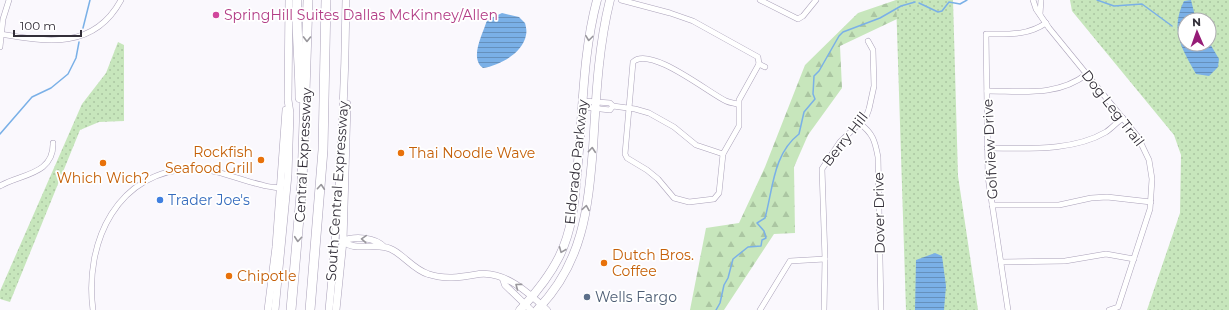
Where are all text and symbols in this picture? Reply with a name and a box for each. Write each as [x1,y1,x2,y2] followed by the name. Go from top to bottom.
[224,6,498,24] place label: SpringHill Suites Dallas McKinney/Allen
[211,10,221,20] marker: SpringHill Suites Dallas McKinney/Allen
[14,12,81,38] scale bar
[1177,12,1217,52] north arrow
[1192,15,1201,29] text: N
[20,18,56,33] text: 100 m
[585,35,594,41] one-way arrow
[303,36,312,42] one-way arrow
[1078,66,1148,150] street label: Dog Leg Trail
[290,87,316,223] street label: Central Expressway
[560,98,592,226] street label: Eldorado Parkway
[978,98,1002,200] street label: Golfview Drive
[322,100,352,282] street label: South Central Expressway
[818,108,872,170] street label: Berry Hill
[165,143,253,177] place label: Rockfish Seafood Grill
[409,144,535,162] place label: Thai Noodle Wave
[588,146,597,153] one-way arrow
[396,148,406,158] marker: Thai Noodle Wave
[256,155,266,165] marker: Rockfish Seafood Grill
[98,158,108,168] marker: Which Wich?
[57,169,150,187] place label: Which Wich?
[869,172,889,254] street label: Dover Drive
[316,184,325,191] one-way arrow
[168,191,250,209] place label: Trader Joe's
[155,195,165,205] marker: Trader Joe's
[581,205,590,211] one-way arrow
[361,235,367,244] one-way arrow
[294,236,303,242] one-way arrow
[559,246,567,253] one-way arrow
[612,246,694,280] place label: Dutch Bros. Coffee
[599,258,609,268] marker: Dutch Bros. Coffee
[237,267,296,285] place label: Chipotle
[224,271,234,281] marker: Chipotle
[516,284,523,291] one-way arrow
[595,288,677,306] place label: Wells Fargo
[582,292,592,302] marker: Wells Fargo

